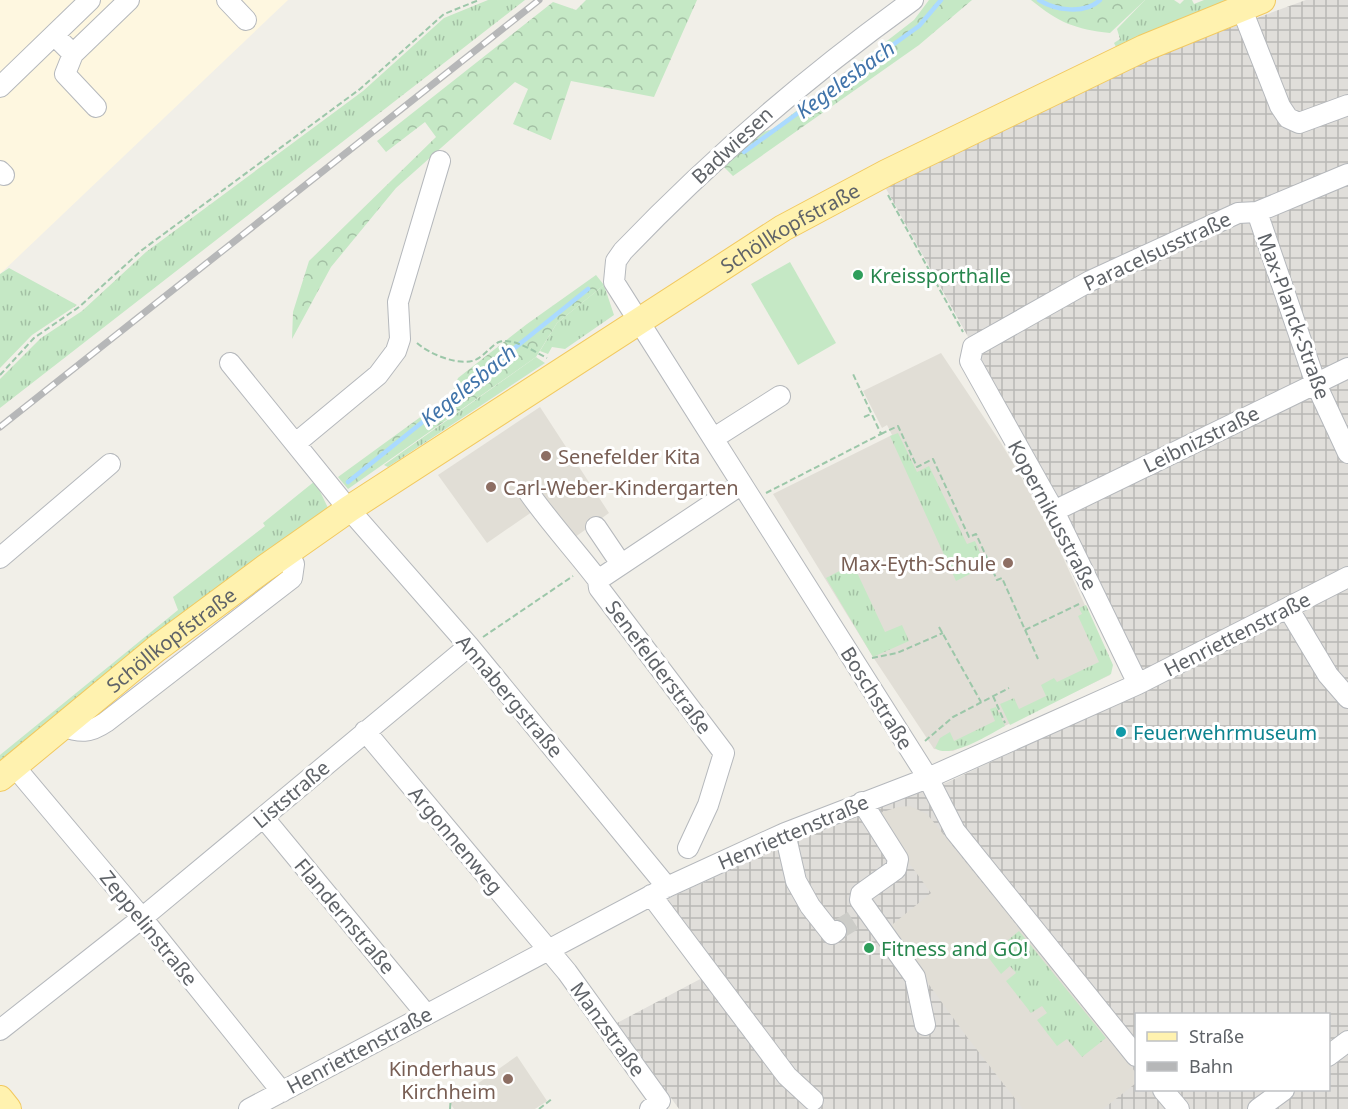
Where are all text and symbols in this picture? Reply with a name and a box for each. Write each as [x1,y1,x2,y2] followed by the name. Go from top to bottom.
[790,34,900,124] water label: Kegelesbach
[686,100,778,190] street label: Badwiesen
[715,176,864,279] street label: Schöllkopfstraße
[1079,205,1235,297] street label: Paracelsusstraße
[1251,229,1337,403] street label: Max-Planck-Straße
[870,262,1011,289] place label: Kreissporthalle
[851,268,865,282] marker: Kreissporthalle
[414,338,522,432] water label: Kegelesbach
[1138,399,1264,479] street label: Leibnizstraße
[1002,435,1104,595] street label: Kopernikusstraße
[558,443,700,470] place label: Senefelder Kita
[539,449,553,463] marker: Senefelder Kita
[503,474,739,501] place label: Carl-Weber-Kindergarten
[484,480,498,494] marker: Carl-Weber-Kindergarten
[841,550,996,577] place label: Max-Eyth-Schule
[1001,556,1015,570] marker: Max-Eyth-Schule
[100,581,241,698] street label: Schöllkopfstraße
[1159,585,1315,683] street label: Henriettenstraße
[600,595,718,739] street label: Senefelderstraße
[451,629,569,763] street label: Annabergstraße
[835,641,919,755] street label: Boschstraße
[1133,719,1317,746] place label: Feuerwehrmuseum
[1114,725,1128,739] marker: Feuerwehrmuseum
[247,754,335,834] street label: Liststraße
[403,780,509,900] street label: Argonnenweg
[714,788,872,876] street label: Henriettenstraße
[289,853,401,979] street label: Flandernstraße
[94,865,204,991] street label: Zeppelinstraße
[881,935,1028,962] place label: Fitness and GO!
[862,941,876,955] marker: Fitness and GO!
[564,976,652,1082] street label: Manzstraße
[282,1000,436,1100] street label: Henriettenstraße
[1135,1013,1330,1091] legend
[1189,1024,1244,1048] text: Straße
[1189,1054,1233,1078] text: Bahn
[389,1055,496,1105] place label: Kinderhaus Kirchheim
[501,1072,515,1086] marker: Kinderhaus Kirchheim

